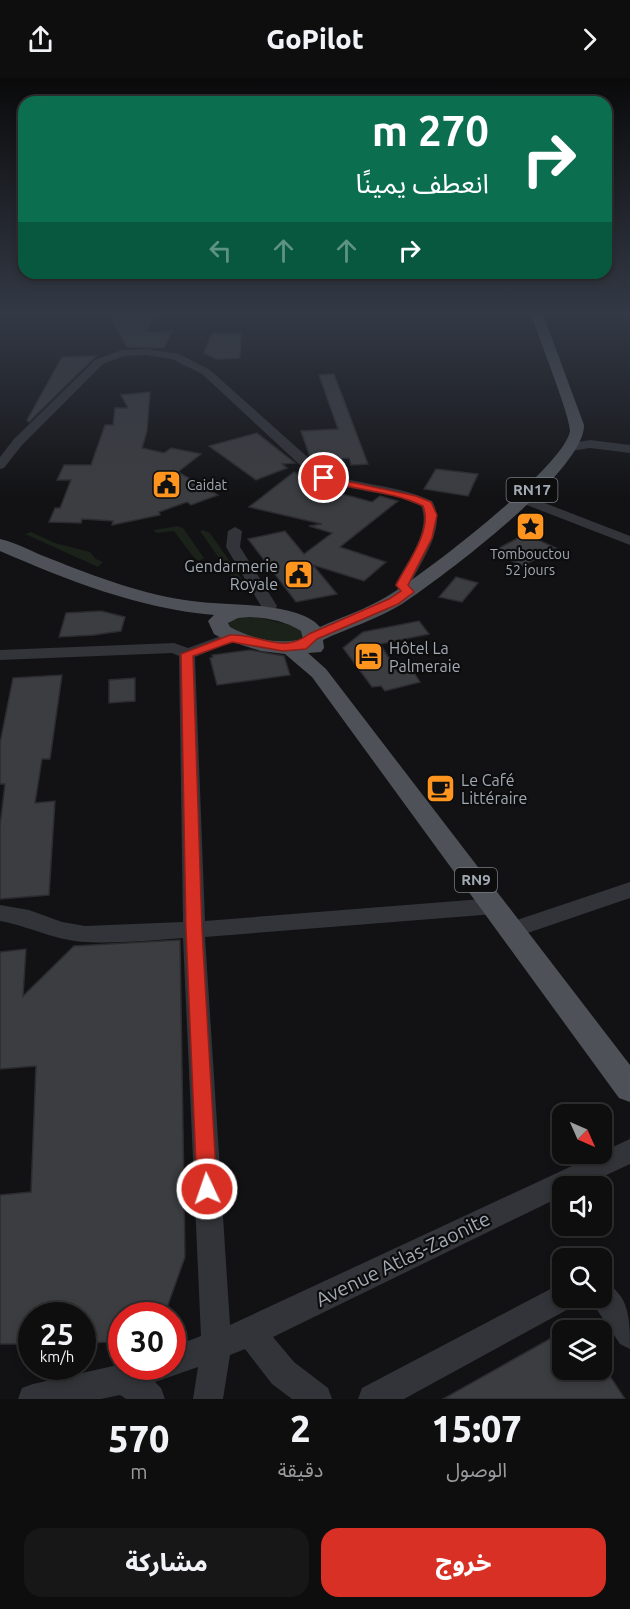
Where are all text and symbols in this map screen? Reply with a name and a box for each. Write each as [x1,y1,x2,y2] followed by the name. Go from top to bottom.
[24,23,57,56] icon: share
[573,23,606,56] icon: forward
[266,24,364,54] text: GoPilot
[372,107,489,154] text: 270 m
[510,120,588,198] icon: right
[355,168,489,198] text: انعطف يمينًا
[204,234,237,267] icon: left
[267,234,300,267] icon: ahead
[330,234,363,267] icon: ahead
[393,234,426,267] icon: right
[298,452,349,503] pin
[307,461,340,494] icon: arrive
[150,469,182,501] public building icon: Caidat
[187,477,228,493] place label: Caidat
[506,478,558,502] road number: RN17
[514,511,546,543] place icon: Tombouctou 52 jours
[490,546,570,578] place label: Tombouctou 52 jours
[184,557,278,593] place label: Gendarmerie Royale
[283,559,315,591] public building icon: Gendarmerie Royale
[389,639,460,675] place label: Hôtel La Palmeraie
[352,641,384,673] hotel icon: Hôtel La Palmeraie
[461,771,527,807] place label: Le Café Littéraire
[424,773,456,805] cafe icon: Le Café Littéraire
[455,868,497,892] road number: RN9
[552,1104,612,1164] north arrow
[552,1104,612,1380] map controls
[175,1157,239,1221] position arrow
[552,1176,612,1236] button: sound
[312,1206,494,1311] street label: Avenue Atlas-Zaonite
[552,1248,612,1308] button: search
[108,1302,186,1380] speed limit sign: 30
[40,1317,74,1351] text: 25
[552,1320,612,1380] button: layers
[40,1348,74,1365] text: km/h
[290,1408,311,1449] text: 2
[432,1408,522,1449] text: 15:07
[108,1418,169,1459] text: 570
[278,1458,323,1481] text: دقيقة
[446,1458,507,1481] text: الوصول
[130,1460,147,1483] text: m
[24,1528,309,1597] button: مشاركة
[321,1528,606,1597] button: خروج

